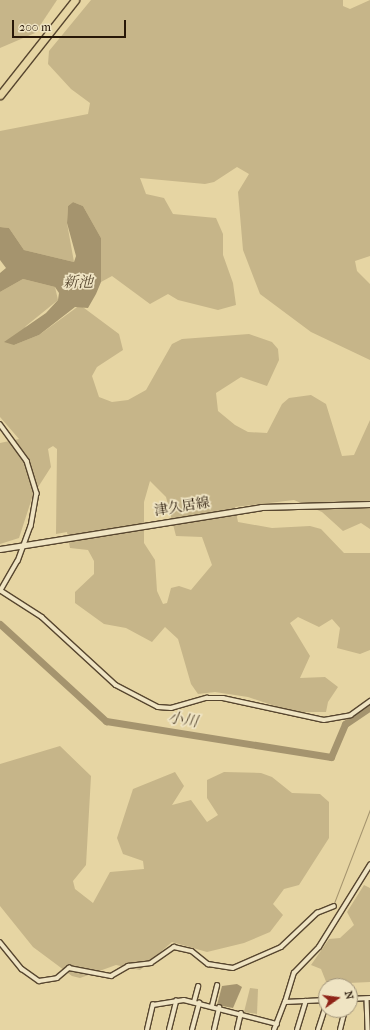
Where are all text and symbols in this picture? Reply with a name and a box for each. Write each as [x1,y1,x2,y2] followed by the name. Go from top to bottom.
[14,12,128,38] scale bar
[19,20,51,34] text: 200 m
[63,274,93,292] water label: 新池
[153,494,211,520] street label: 津久居線
[167,709,199,731] water label: 小川
[318,978,358,1018] north arrow
[342,990,356,1001] text: N

